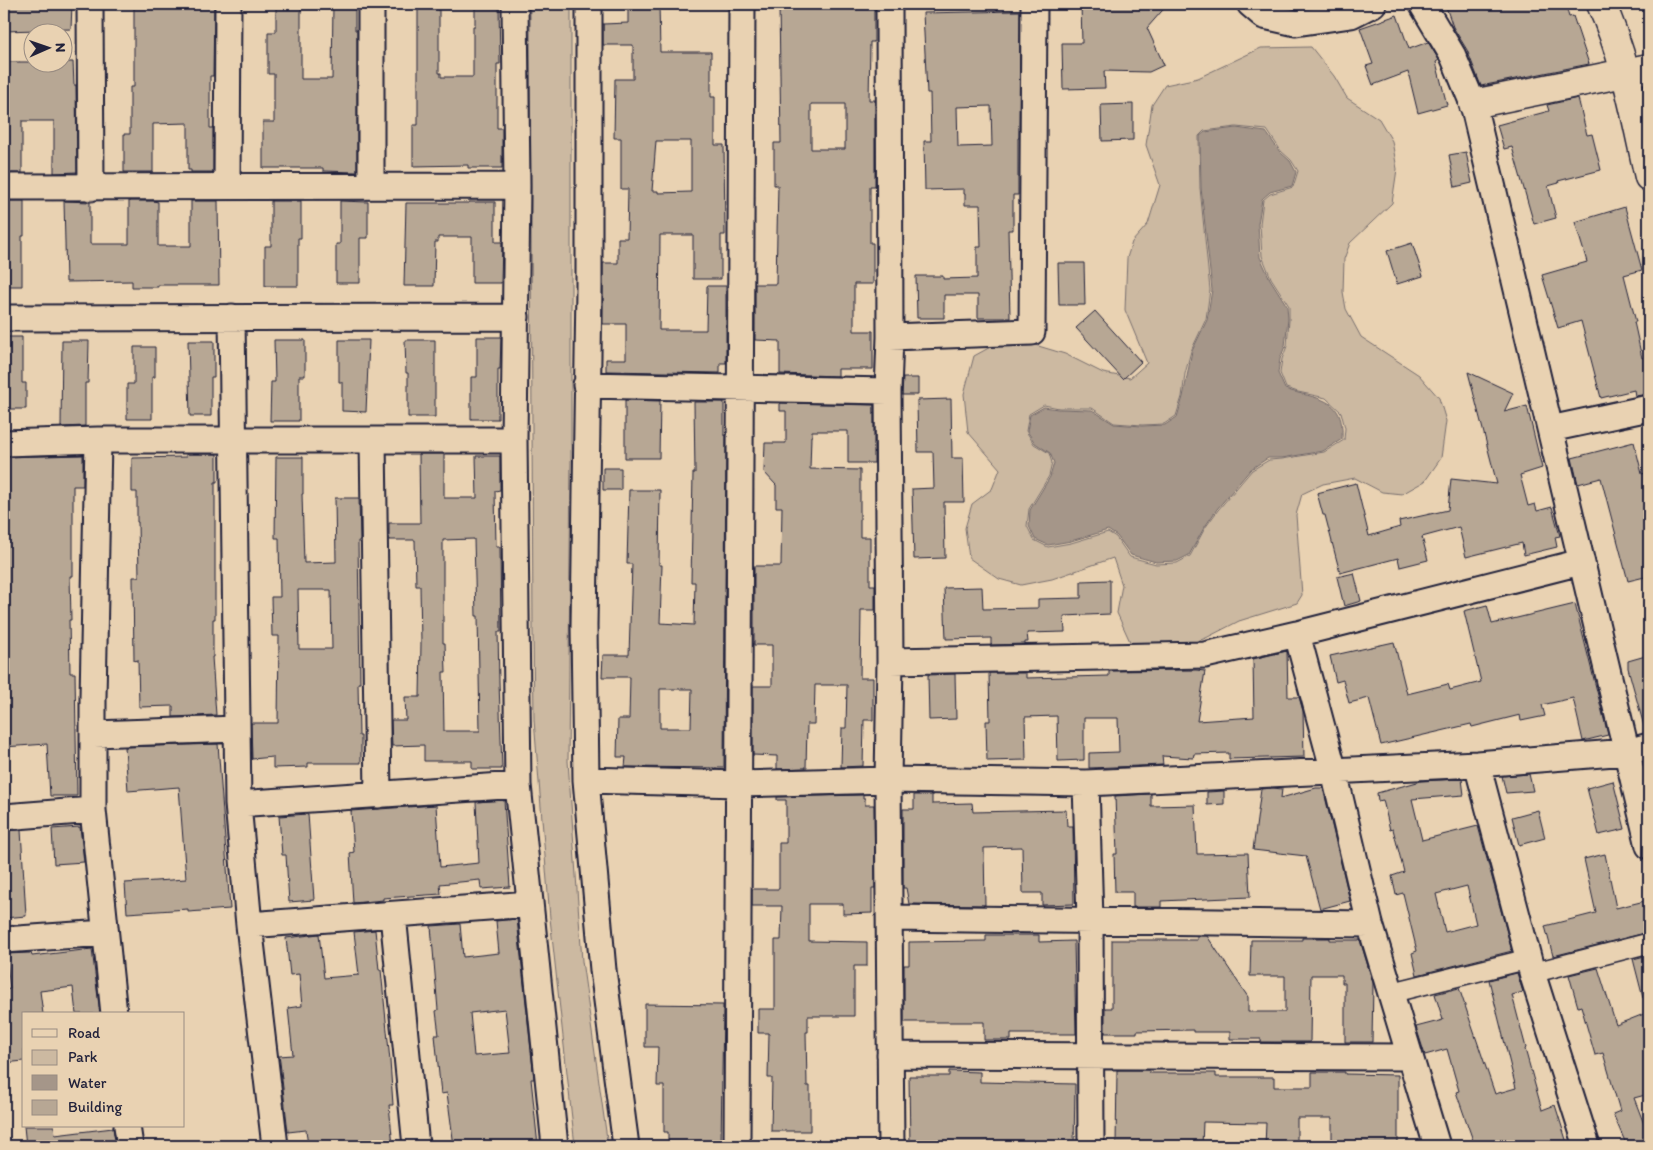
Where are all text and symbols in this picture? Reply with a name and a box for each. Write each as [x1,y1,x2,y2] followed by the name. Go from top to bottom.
[22,22,72,72] north arrow
[52,43,69,53] text: N
[22,1012,185,1128] legend
[68,1024,101,1042] text: Road
[68,1048,98,1066] text: Park
[68,1074,107,1092] text: Water
[68,1098,122,1116] text: Building

